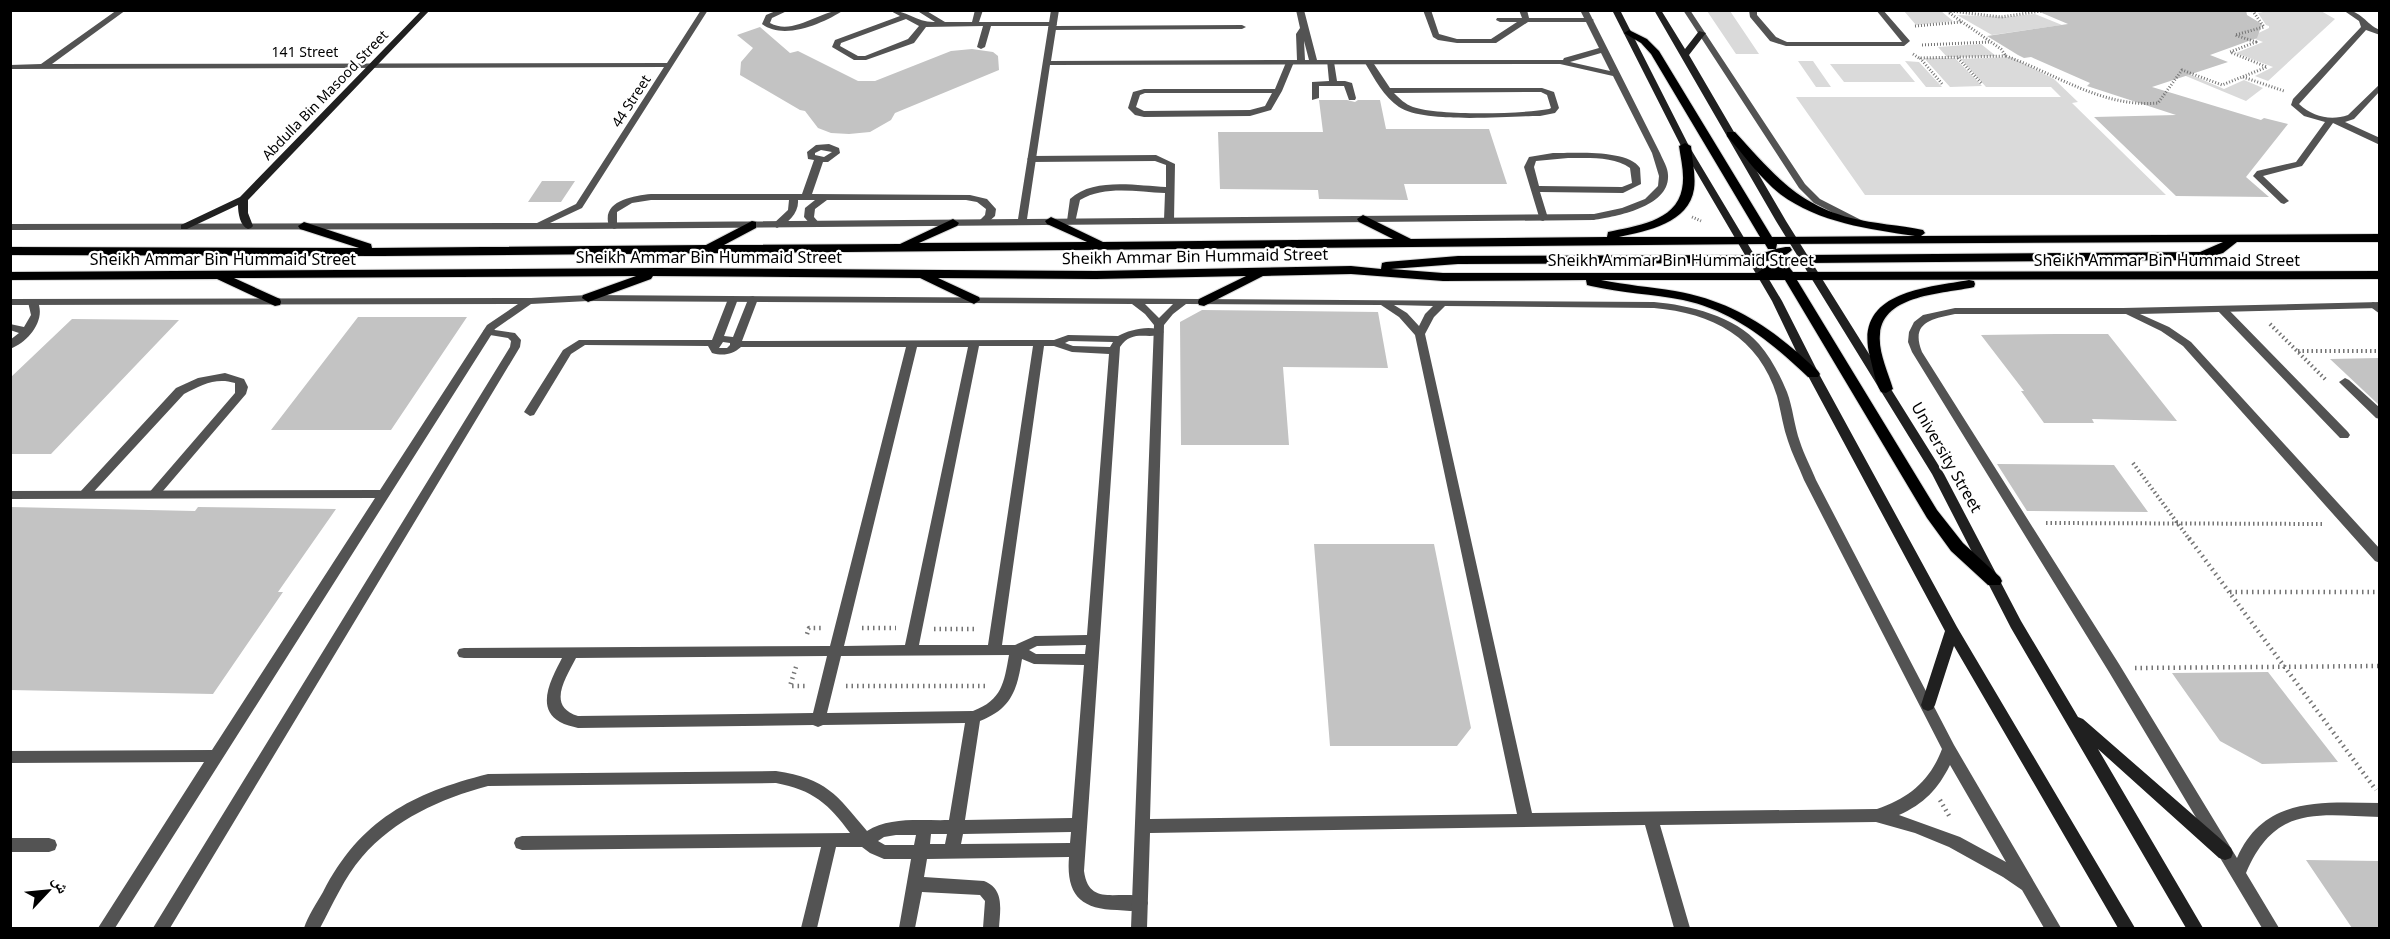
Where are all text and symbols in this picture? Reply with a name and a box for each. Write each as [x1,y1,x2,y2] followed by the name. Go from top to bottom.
[257,25,392,164] street label: Abdulla Bin Masood Street
[272,42,338,61] street label: 141 Street
[607,71,655,131] street label: 44 Street
[1062,243,1329,269] street label: Sheikh Ammar Bin Hummaid Street
[576,246,842,268] street label: Sheikh Ammar Bin Hummaid Street
[90,248,356,270] street label: Sheikh Ammar Bin Hummaid Street
[1548,249,1814,271] street label: Sheikh Ammar Bin Hummaid Street
[2034,249,2300,271] street label: Sheikh Ammar Bin Hummaid Street
[1906,398,1988,516] street label: University Street
[18,861,78,921] north arrow
[48,872,75,897] text: ش

